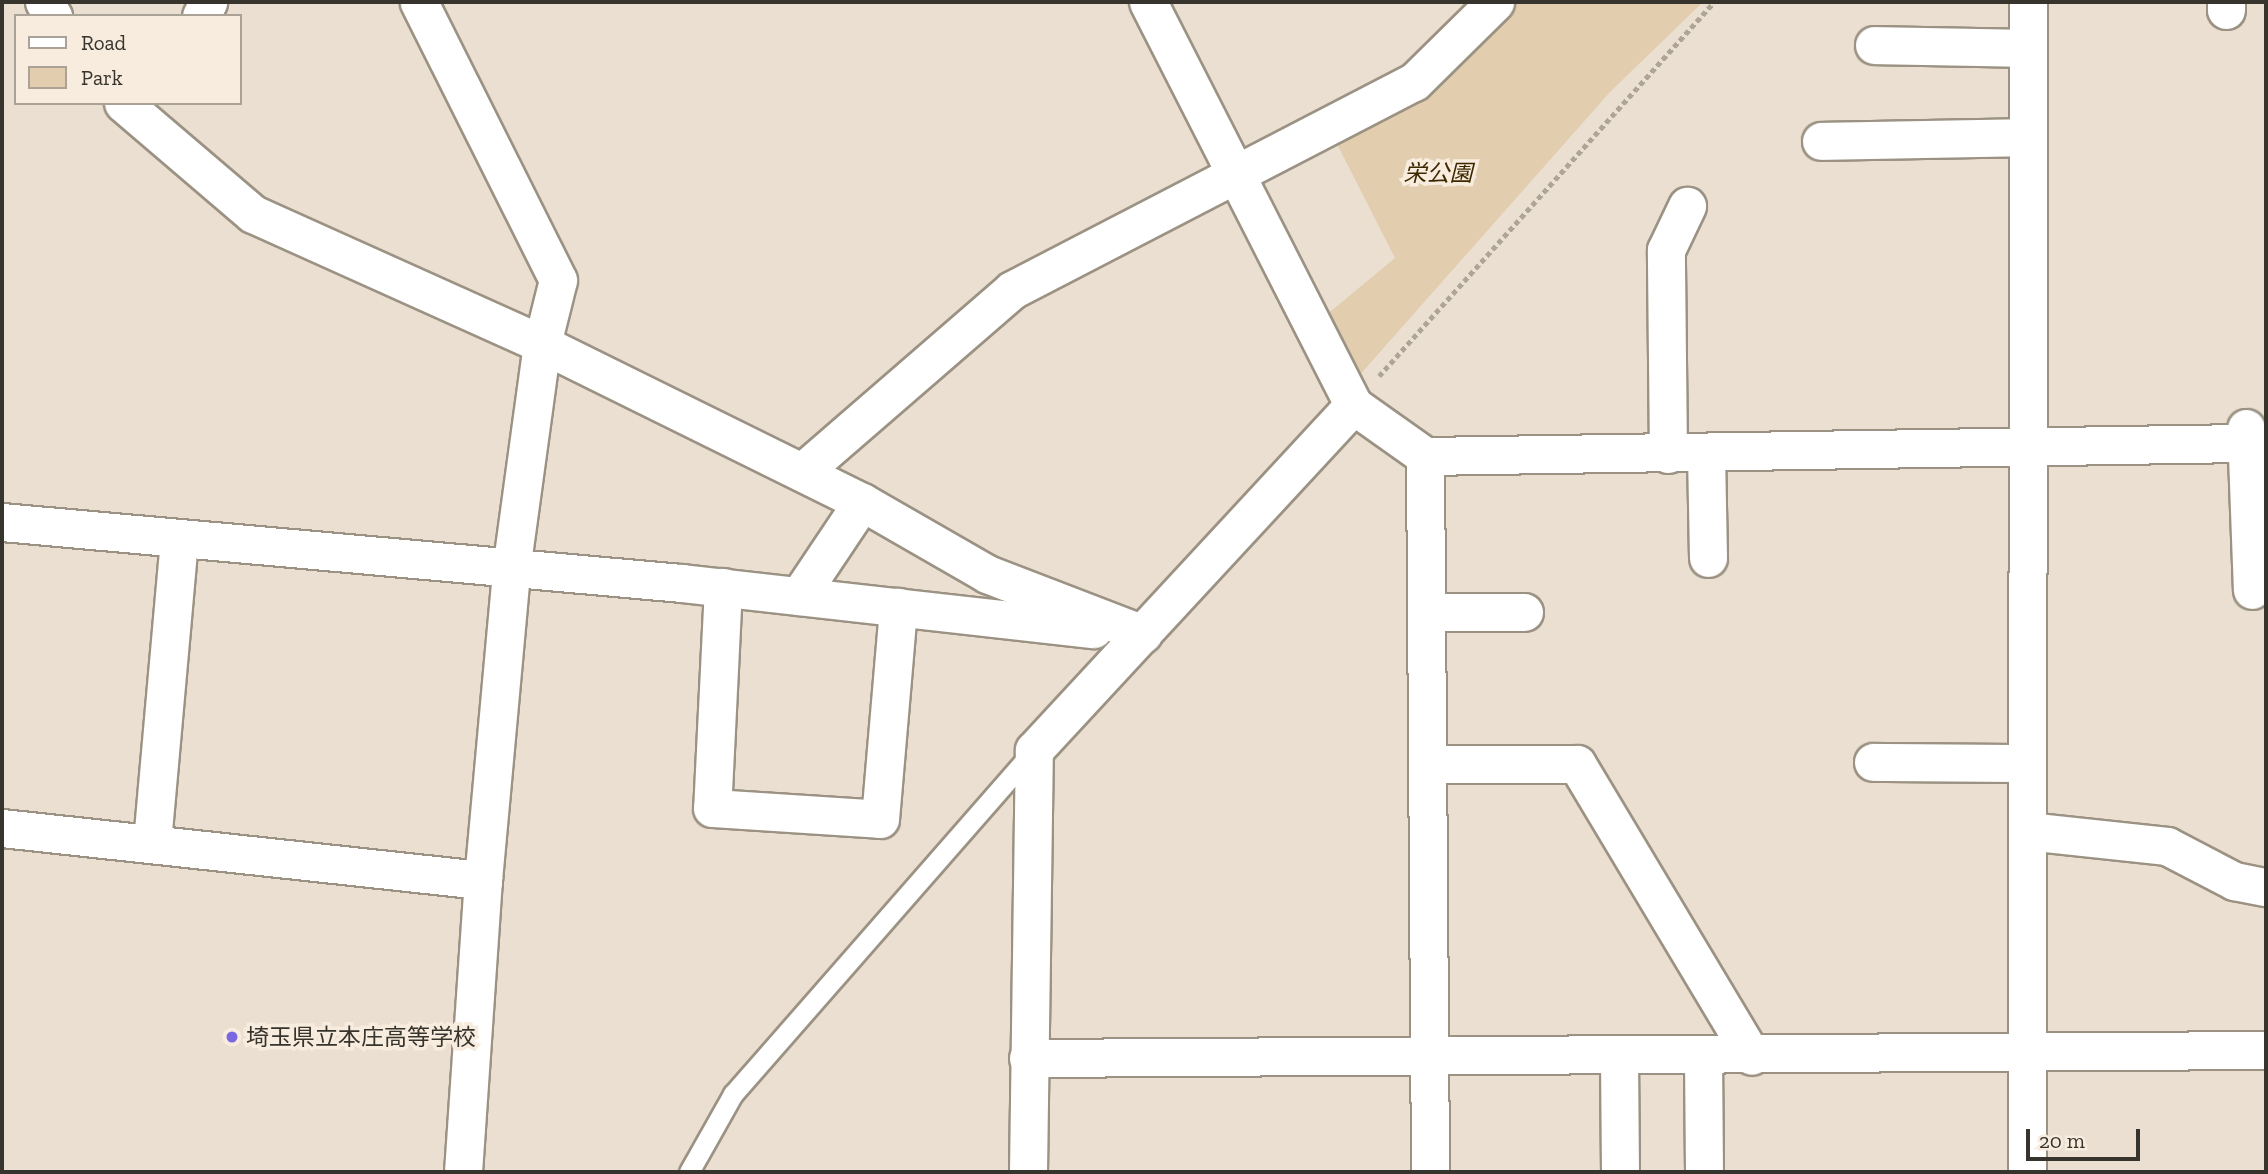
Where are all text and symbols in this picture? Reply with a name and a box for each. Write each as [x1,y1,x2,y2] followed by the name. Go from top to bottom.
[14,14,242,105] legend
[81,30,126,55] text: Road
[81,65,123,90] text: Park
[1404,159,1472,187] park label: 栄公園
[246,1023,476,1051] place label: 埼玉県立本庄高等学校
[224,1029,240,1045] marker: 埼玉県立本庄高等学校
[2030,1114,2144,1158] scale bar
[2039,1128,2085,1153] text: 20 m

